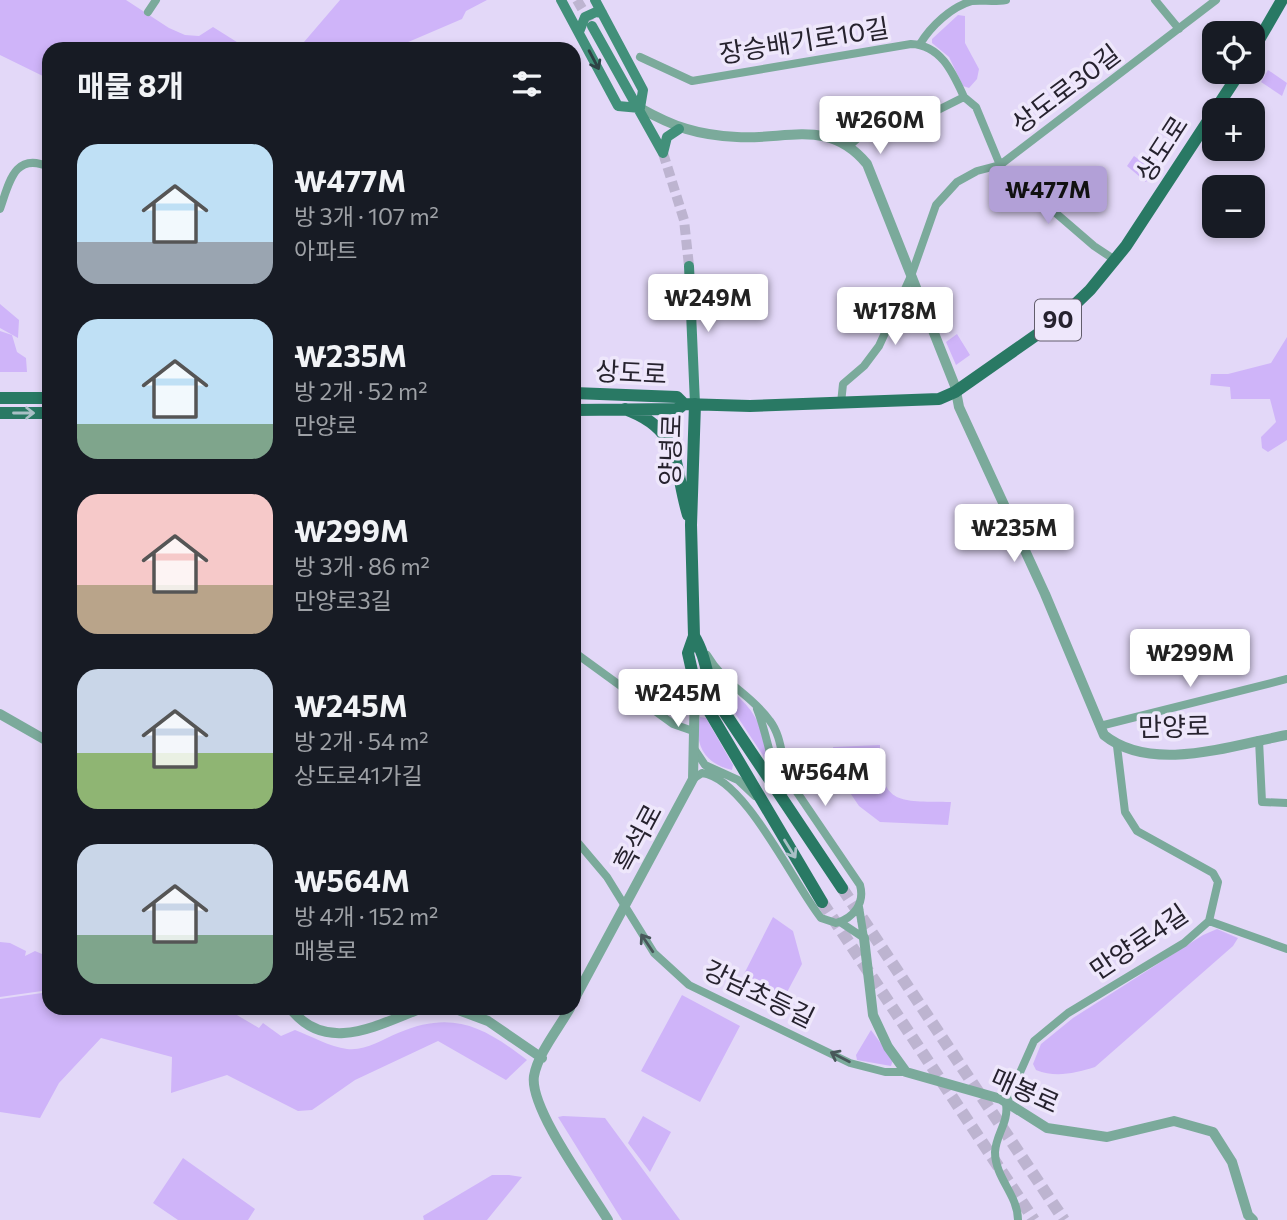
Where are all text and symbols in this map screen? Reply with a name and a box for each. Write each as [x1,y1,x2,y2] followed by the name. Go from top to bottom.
[717,11,891,68] street label: 장승배기로10길
[1202,21,1265,238] map controls
[1202,21,1265,84] button: locate
[1005,37,1125,139] street label: 상도로30길
[587,49,601,69] one-way arrow
[508,65,546,103] icon: filters
[77,66,184,103] text: 매물 8개
[831,96,929,156] pin: ₩260M
[1202,98,1265,161] button: +
[835,105,925,133] text: ₩260M
[1128,110,1193,187] street label: 상도로
[294,161,406,198] text: ₩477M
[999,166,1097,226] pin: ₩477M
[133,172,217,256] icon: home
[1005,175,1091,203] text: ₩477M
[1202,175,1265,238] button: −
[294,202,439,230] text: 방 3개 · 107 m²
[294,236,357,264] text: 아파트
[659,274,757,334] pin: ₩249M
[664,283,752,311] text: ₩249M
[846,288,944,347] pin: ₩178M
[853,296,937,324] text: ₩178M
[1035,300,1081,340] road number: 90
[294,336,407,373] text: ₩235M
[133,347,217,431] icon: home
[594,354,668,389] street label: 상도로
[294,377,427,405] text: 방 2개 · 52 m²
[13,406,36,420] one-way arrow
[294,411,357,439] text: 만양로
[653,414,686,486] street label: 양녕로
[965,504,1063,564] pin: ₩235M
[294,511,409,548] text: ₩299M
[971,513,1057,541] text: ₩235M
[133,522,217,606] icon: home
[294,552,430,580] text: 방 3개 · 86 m²
[294,586,392,614] text: 만양로3길
[1141,630,1239,689] pin: ₩299M
[1146,638,1234,666] text: ₩299M
[629,670,727,729] pin: ₩245M
[634,678,722,706] text: ₩245M
[294,686,408,723] text: ₩245M
[133,697,217,781] icon: home
[1138,709,1210,742] street label: 만양로
[294,727,428,755] text: 방 2개 · 54 m²
[776,748,874,808] pin: ₩564M
[781,757,869,785] text: ₩564M
[294,761,423,789] text: 상도로41가길
[606,798,667,876] street label: 흑석로
[782,839,797,858] one-way arrow
[294,861,410,898] text: ₩564M
[133,872,217,956] icon: home
[1083,897,1193,985] street label: 만양로4길
[294,902,438,930] text: 방 4개 · 152 m²
[640,934,654,953] one-way arrow
[294,936,357,964] text: 매봉로
[699,953,820,1033] street label: 강남초등길
[831,1050,851,1064] one-way arrow
[987,1061,1065,1118] street label: 매봉로

